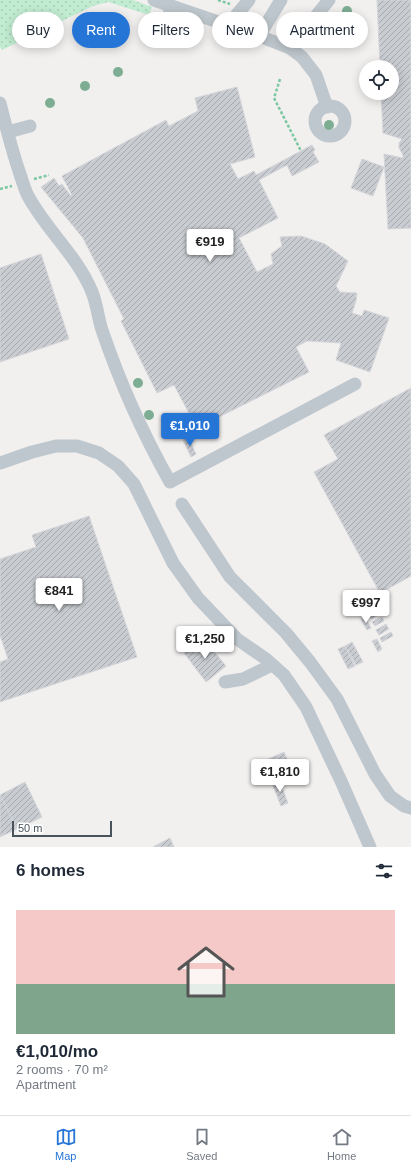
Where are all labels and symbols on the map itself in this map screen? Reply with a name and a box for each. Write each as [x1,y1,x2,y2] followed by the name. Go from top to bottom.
[186,229,234,263] pin: €919
[157,413,223,447] pin: €1,010
[35,578,83,612] pin: €841
[342,590,390,624] pin: €997
[172,626,238,660] pin: €1,250
[247,759,313,793] pin: €1,810
[12,819,112,838] scale bar

